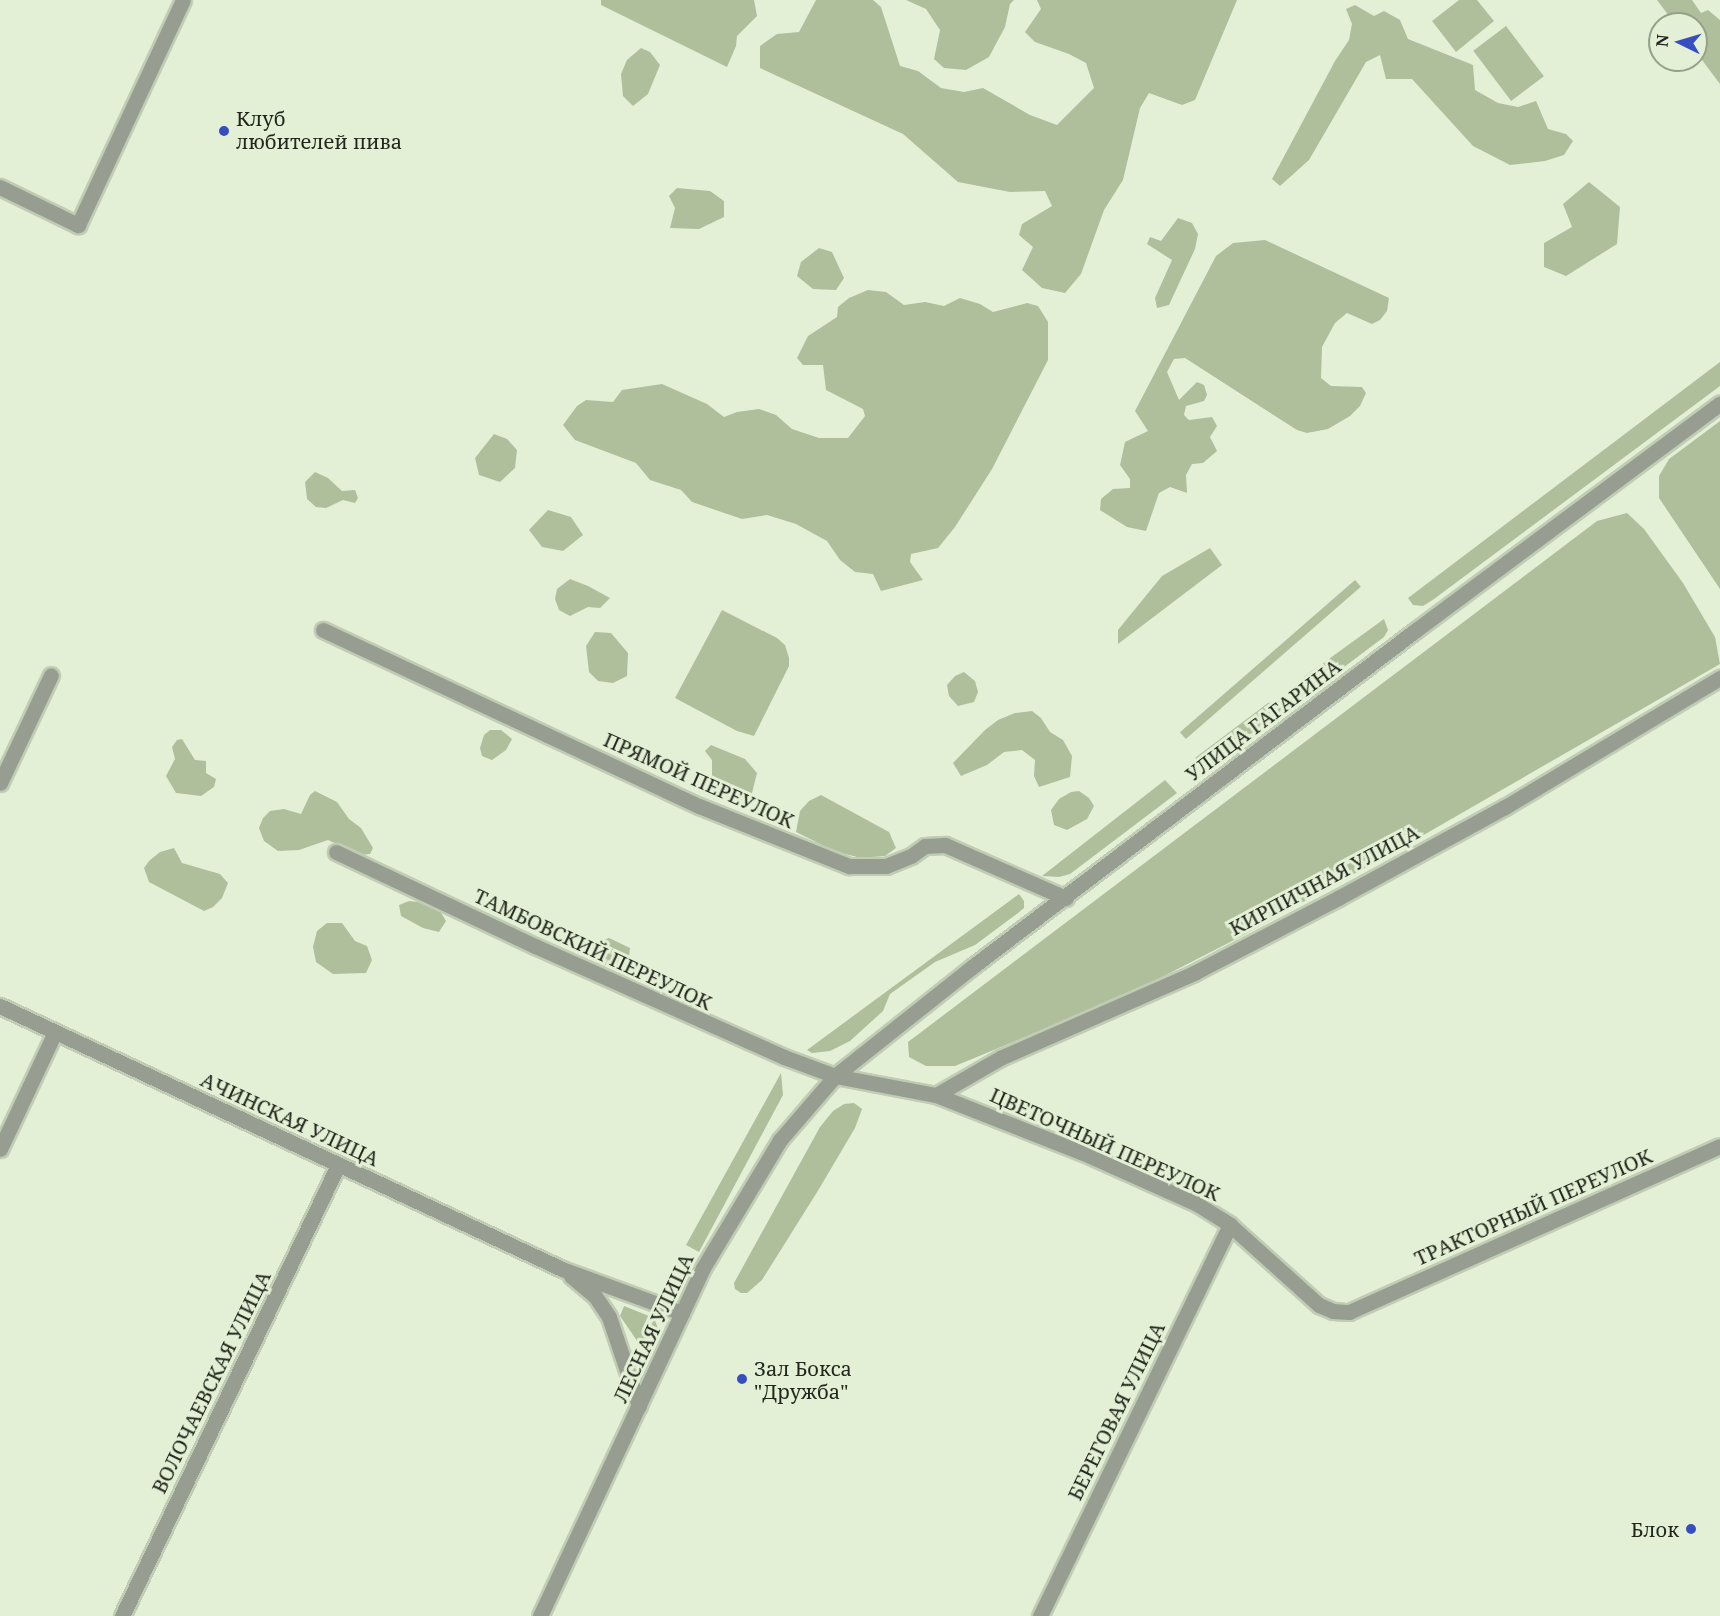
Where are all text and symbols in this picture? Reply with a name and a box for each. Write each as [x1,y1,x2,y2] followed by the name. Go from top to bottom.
[1648,12,1708,72] north arrow
[1651,33,1674,48] text: N
[236,107,402,154] place label: Клуб любителей пива
[217,124,231,138] marker: Клуб любителей пива
[1181,654,1345,786] street label: УЛИЦА ГАГАРИНА
[600,727,798,833] street label: ПРЯМОЙ ПЕРЕУЛОК
[1225,820,1423,940] street label: КИРПИЧНАЯ УЛИЦА
[470,883,716,1015] street label: ТАМБОВСКИЙ ПЕРЕУЛОК
[197,1067,383,1171] street label: АЧИНСКАЯ УЛИЦА
[986,1082,1224,1206] street label: ЦВЕТОЧНЫЙ ПЕРЕУЛОК
[1411,1144,1655,1270] street label: ТРАКТОРНЫЙ ПЕРЕУЛОК
[608,1250,698,1406] street label: ЛЕСНАЯ УЛИЦА
[147,1267,275,1497] street label: ВОЛОЧАЕВСКАЯ УЛИЦА
[1062,1318,1170,1504] street label: БЕРЕГОВАЯ УЛИЦА
[754,1356,852,1403] place label: Зал Бокса "Дружба"
[735,1372,749,1386] marker: Зал Бокса "Дружба"
[1631,1517,1679,1541] place label: Блок
[1684,1522,1698,1536] marker: Блок

